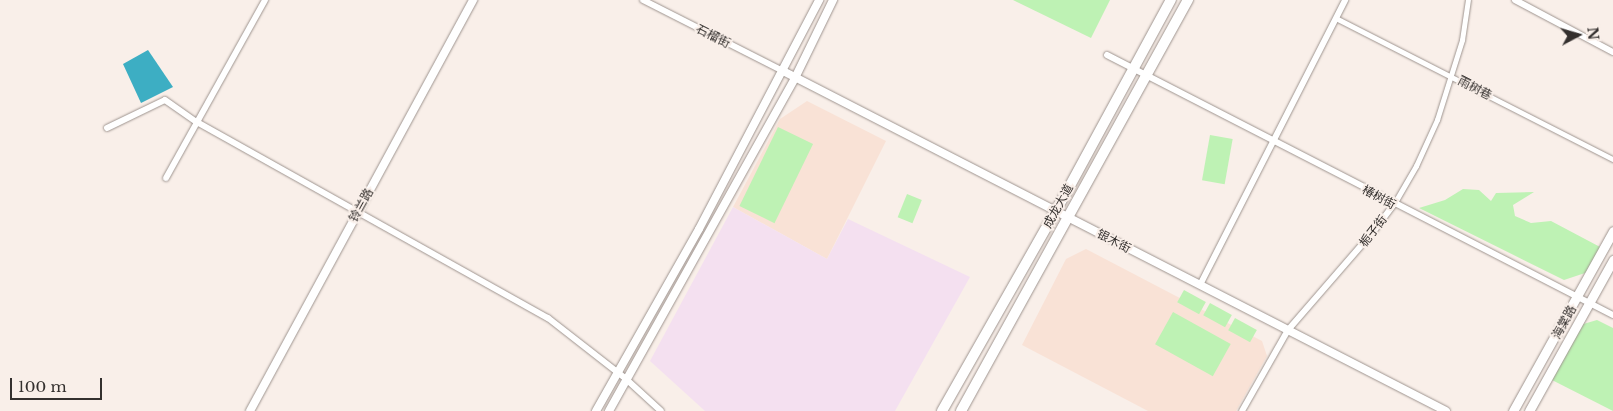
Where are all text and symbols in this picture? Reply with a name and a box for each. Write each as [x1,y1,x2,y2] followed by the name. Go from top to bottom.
[1553,10,1603,60] north arrow
[694,21,732,51] street label: 石榴街
[1583,26,1603,41] text: N
[1456,73,1494,103] street label: 雨树巷
[1040,182,1076,230] street label: 成龙大道
[1360,182,1398,212] street label: 椿树街
[346,186,376,224] street label: 铃兰路
[1356,212,1390,250] street label: 栀子街
[1095,226,1133,256] street label: 银木街
[1549,303,1579,341] street label: 海棠路
[12,368,105,400] scale bar
[18,377,67,396] text: 100 m

